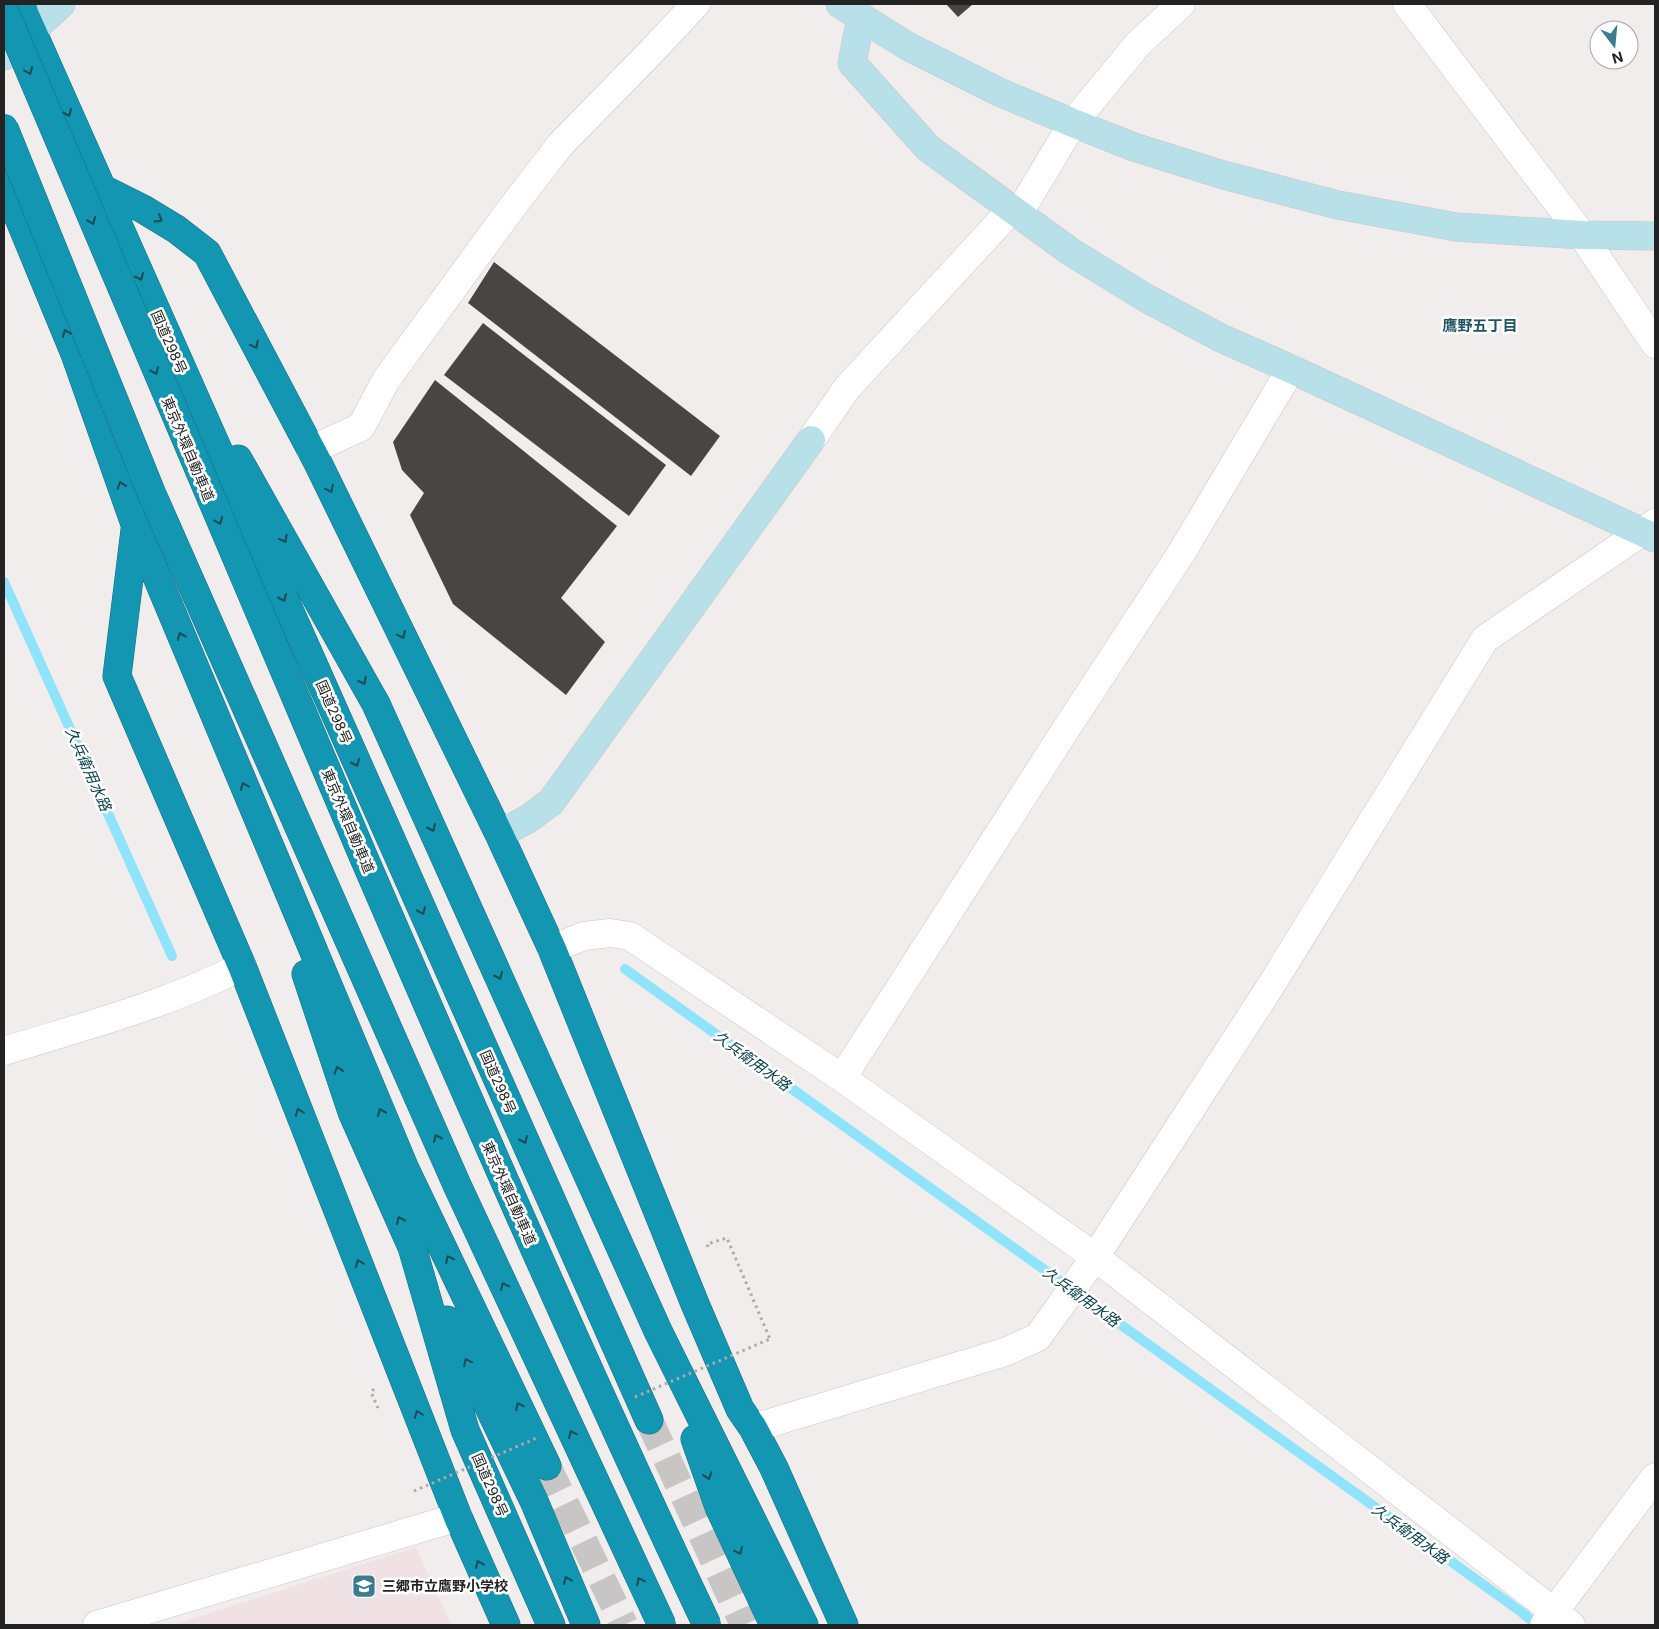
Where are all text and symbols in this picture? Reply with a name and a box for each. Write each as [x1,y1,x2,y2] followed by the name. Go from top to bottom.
[1589,20,1639,70] north arrow
[1610,48,1625,68] text: N
[23,66,34,75] one-way arrow
[61,108,72,117] one-way arrow
[154,212,163,222] one-way arrow
[86,216,97,225] one-way arrow
[134,272,145,281] one-way arrow
[148,307,191,376] street label: 国道298号
[1442,316,1518,335] district label: 鷹野五丁目
[61,329,71,337] one-way arrow
[249,339,259,348] one-way arrow
[149,366,160,375] one-way arrow
[159,394,218,504] street label: 東京外環自動車道
[117,482,127,490] one-way arrow
[324,484,335,493] one-way arrow
[212,516,223,525] one-way arrow
[277,534,287,543] one-way arrow
[277,593,288,602] one-way arrow
[396,630,406,639] one-way arrow
[177,632,188,641] one-way arrow
[357,676,367,685] one-way arrow
[313,677,356,746] street label: 国道298号
[61,724,116,816] water label: 久兵衛用水路
[350,758,361,767] one-way arrow
[319,766,378,876] street label: 東京外環自動車道
[240,782,251,791] one-way arrow
[426,823,436,832] one-way arrow
[416,906,427,915] one-way arrow
[492,971,503,980] one-way arrow
[710,1026,796,1096] water label: 久兵衛用水路
[477,1047,520,1116] street label: 国道298号
[334,1066,344,1075] one-way arrow
[295,1108,305,1116] one-way arrow
[377,1108,388,1117] one-way arrow
[432,1134,443,1143] one-way arrow
[517,1135,528,1144] one-way arrow
[479,1138,540,1247] street label: 東京外環自動車道
[395,1216,406,1225] one-way arrow
[445,1256,455,1265] one-way arrow
[354,1259,365,1268] one-way arrow
[1039,1262,1125,1332] water label: 久兵衛用水路
[500,1282,510,1291] one-way arrow
[463,1358,473,1367] one-way arrow
[514,1402,525,1411] one-way arrow
[414,1410,424,1419] one-way arrow
[568,1430,578,1439] one-way arrow
[469,1450,512,1519] street label: 国道298号
[702,1471,712,1480] one-way arrow
[1368,1499,1454,1569] water label: 久兵衛用水路
[733,1546,743,1555] one-way arrow
[475,1561,485,1569] one-way arrow
[351,1573,377,1599] school or university icon: 三郷市立鷹野小学校
[563,1576,574,1585] one-way arrow
[382,1577,508,1594] place label: 三郷市立鷹野小学校
[636,1577,647,1586] one-way arrow

